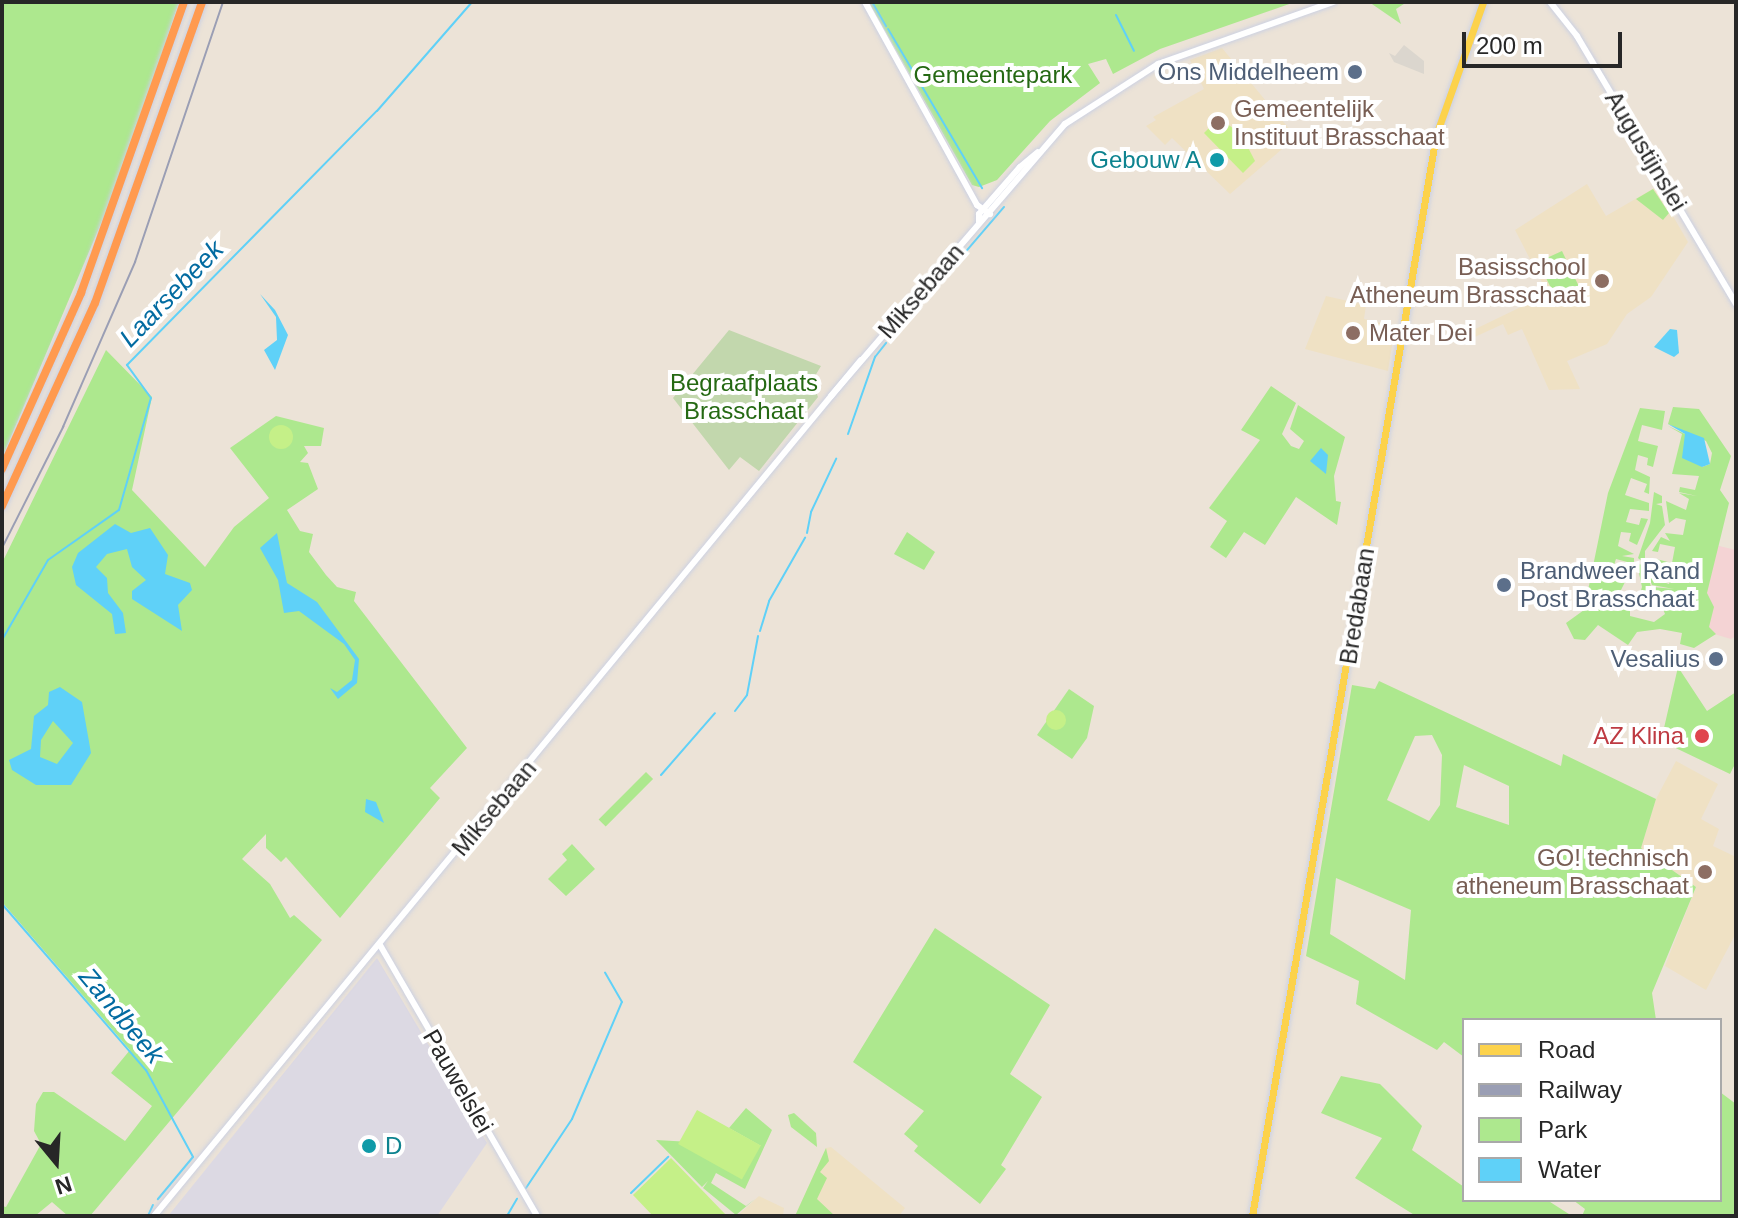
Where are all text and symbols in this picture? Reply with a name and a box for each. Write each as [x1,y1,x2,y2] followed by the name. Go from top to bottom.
[1466,16,1626,66] scale bar
[1476,32,1543,59] text: 200 m
[1158,58,1339,86] place label: Ons Middelheem
[914,61,1072,89] park label: Gemeentepark
[1346,63,1364,81] marker: Ons Middelheem
[1599,86,1693,216] street label: Augustijnslei
[1234,95,1445,151] place label: Gemeentelijk Instituut Brasschaat
[1209,114,1227,132] marker: Gemeentelijk Instituut Brasschaat
[1089,146,1201,174] place label: Gebouw A
[1208,151,1226,169] marker: Gebouw A
[114,234,230,354] water label: Laarsebeek
[872,238,970,344] street label: Miksebaan
[1350,253,1586,309] place label: Basisschool Atheneum Brasschaat
[1593,272,1611,290] marker: Basisschool Atheneum Brasschaat
[1369,319,1473,347] place label: Mater Dei
[1344,324,1362,342] marker: Mater Dei
[670,369,818,425] park label: Begraafplaats Brasschaat
[1334,546,1380,666] street label: Bredabaan
[1520,557,1700,613] place label: Brandweer Rand Post Brasschaat
[1495,576,1513,594] marker: Brandweer Rand Post Brasschaat
[1611,645,1700,673] place label: Vesalius
[1707,650,1725,668] marker: Vesalius
[1593,722,1684,750] place label: AZ Klina
[1691,725,1713,747] marker: AZ Klina
[446,754,542,862] street label: Miksebaan
[1456,844,1689,900] place label: GO! technisch atheneum Brasschaat
[1696,863,1714,881] marker: GO! technisch atheneum Brasschaat
[72,962,170,1070] water label: Zandbeek
[1462,1018,1722,1202] legend
[417,1024,499,1138] street label: Pauwelslei
[1538,1036,1595,1063] text: Road
[1538,1076,1622,1103] text: Railway
[1538,1116,1587,1143] text: Park
[16,1122,96,1202] north arrow
[385,1132,402,1160] place label: D
[360,1137,378,1155] marker: D
[1538,1156,1601,1183] text: Water
[52,1171,75,1200] text: N

